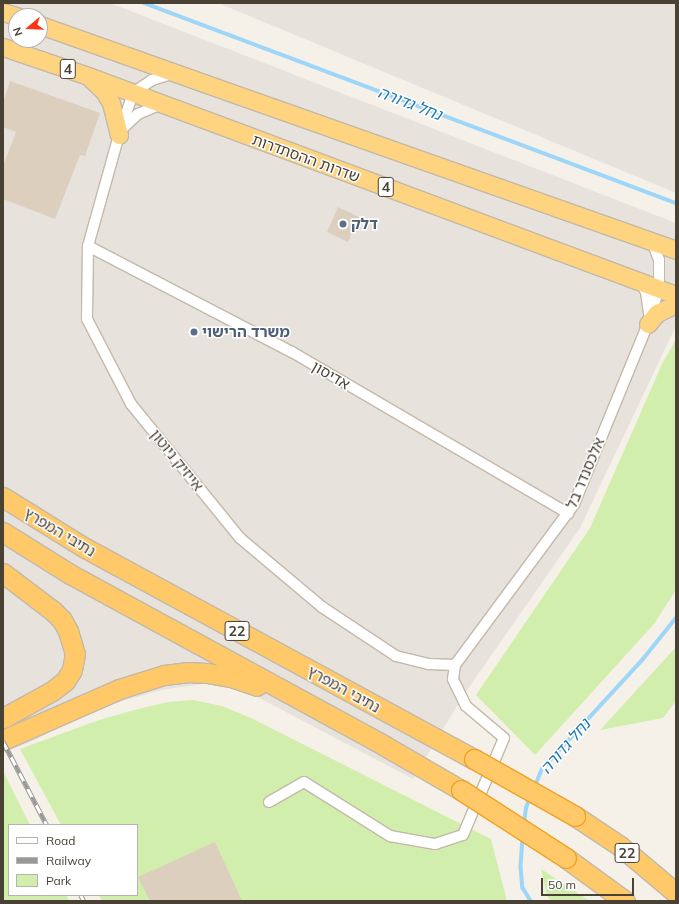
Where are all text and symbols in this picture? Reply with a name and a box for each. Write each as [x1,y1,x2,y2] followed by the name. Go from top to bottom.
[8,8,48,48] north arrow
[10,25,26,38] text: N
[59,57,77,81] road number: 4
[375,82,445,124] water label: נחל גדורה
[250,130,362,186] street label: שדרות ההסתדרות
[377,175,395,199] road number: 4
[351,215,378,233] place label: דלק
[338,219,348,229] marker: דלק
[202,323,290,341] place label: משרד הרישוי
[189,327,199,337] marker: משרד הרישוי
[309,357,353,393] street label: אדיסון
[147,426,207,494] street label: אייזיק ניוטון
[562,435,608,511] street label: אלכסנדר בל
[21,504,99,560] street label: נתיבי המפרץ
[224,619,250,643] road number: 22
[305,662,383,716] street label: נתיבי המפרץ
[536,714,594,778] water label: נחל גדורה
[8,824,138,896] legend
[46,833,75,848] text: Road
[614,841,640,865] road number: 22
[46,853,91,868] text: Railway
[543,870,636,896] scale bar
[46,873,71,888] text: Park
[548,877,576,892] text: 50 m

